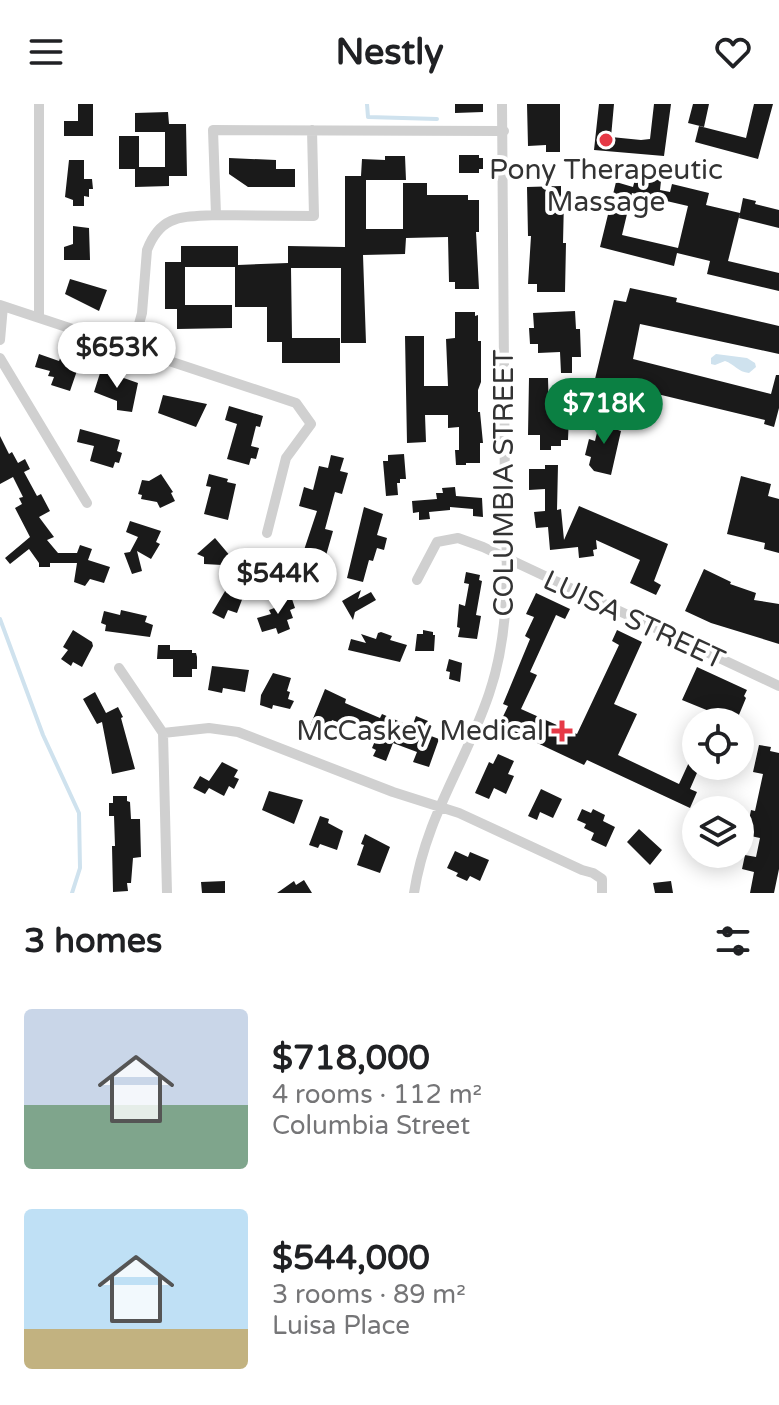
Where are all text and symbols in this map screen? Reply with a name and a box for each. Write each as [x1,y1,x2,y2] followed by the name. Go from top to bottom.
[24,30,68,74] icon: menu
[711,30,755,74] icon: heart
[336,31,443,74] text: Nestly
[597,131,615,149] marker: Pony Therapeutic Massage
[489,153,723,219] place label: Pony Therapeutic Massage
[61,322,173,390] pin: $653K
[76,332,158,363] text: $653K
[487,349,521,617] street label: COLUMBIA STREET
[548,378,660,446] pin: $718K
[563,388,645,419] text: $718K
[222,548,334,616] pin: $544K
[237,558,319,589] text: $544K
[538,563,730,677] street label: LUISA STREET
[682,708,754,868] map controls
[682,708,754,780] button: locate
[296,714,544,748] place label: McCaskey Medical
[551,720,573,742] marker: McCaskey Medical
[682,796,754,868] button: layers
[711,919,755,963] icon: filters
[24,921,162,962] text: 3 homes
[272,1038,430,1079] text: $718,000
[88,1041,184,1137] icon: home
[272,1079,482,1110] text: 4 rooms · 112 m²
[272,1110,470,1141] text: Columbia Street
[272,1238,430,1279] text: $544,000
[88,1241,184,1337] icon: home
[272,1279,466,1310] text: 3 rooms · 89 m²
[272,1310,410,1341] text: Luisa Place

